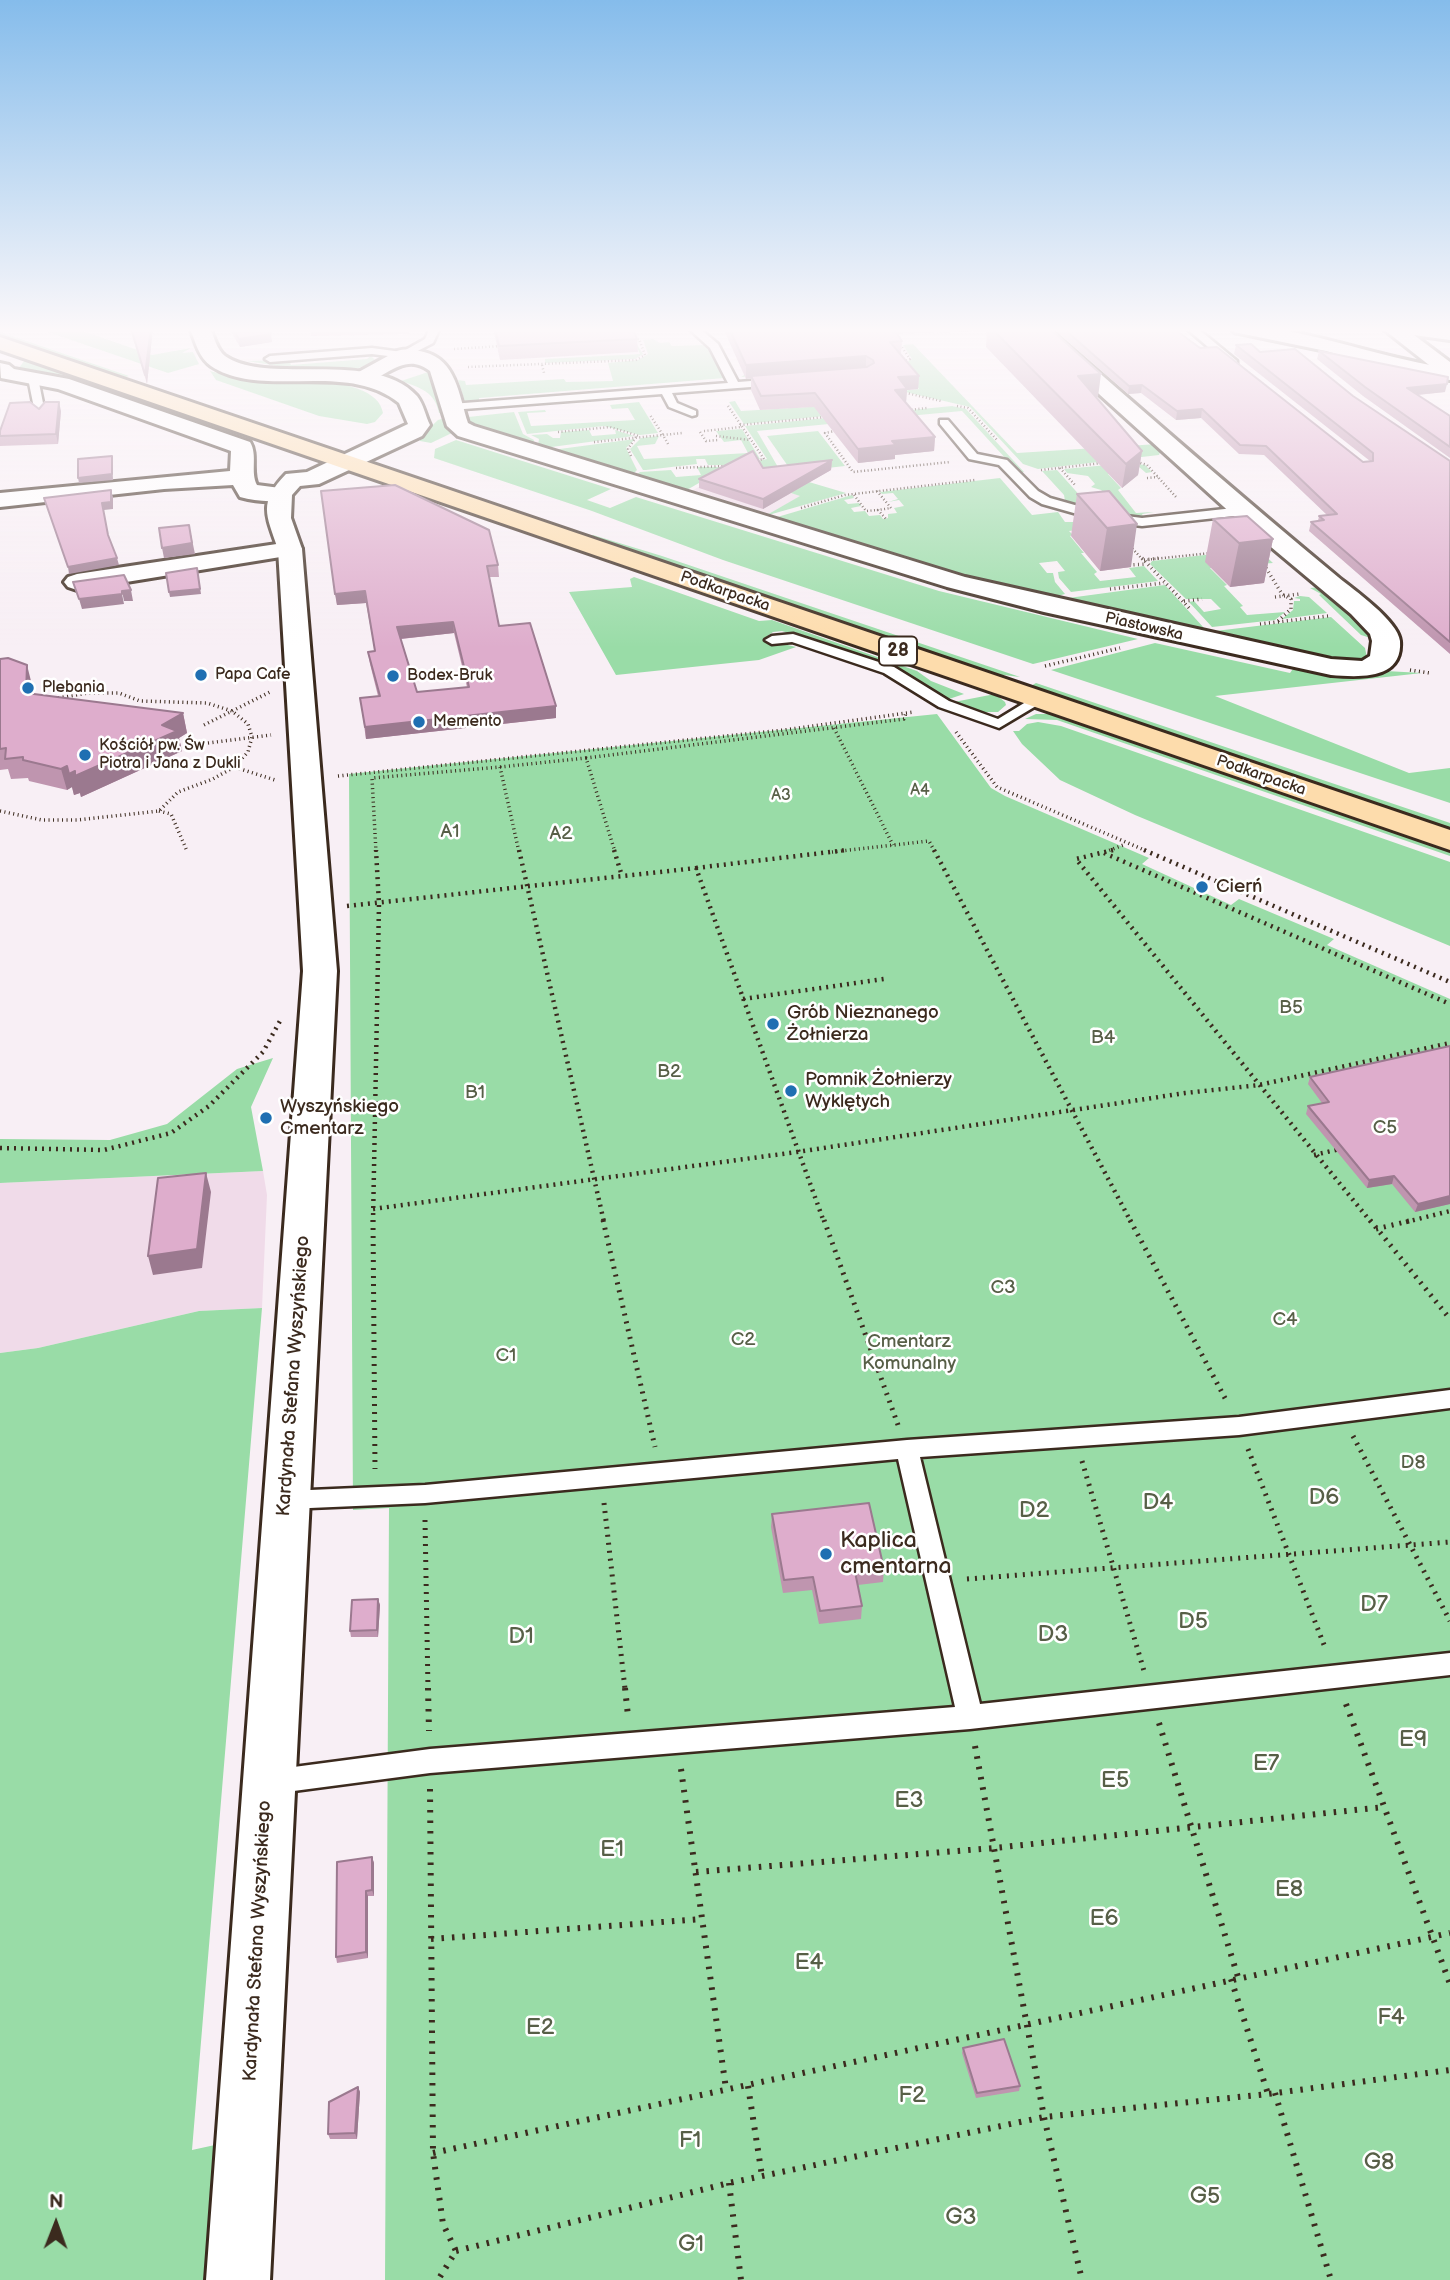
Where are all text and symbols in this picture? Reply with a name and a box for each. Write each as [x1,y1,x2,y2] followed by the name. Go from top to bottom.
[678,568,772,616] street label: Podkarpacka
[1103,609,1185,645] street label: Piastowska
[879,636,917,666] road number: 28
[215,665,290,685] place label: Papa Cafe
[407,666,492,686] place label: Bodex-Bruk
[193,667,209,683] marker: Papa Cafe
[385,668,401,684] marker: Bodex-Bruk
[42,678,105,698] place label: Plebania
[20,680,36,696] marker: Plebania
[433,712,502,732] place label: Memento
[411,714,427,730] marker: Memento
[99,736,241,774] place label: Kościół pw. Św Piotra i Jana z Dukli
[77,747,93,763] marker: Kościół pw. Św Piotra i Jana z Dukli
[1214,752,1308,800] street label: Podkarpacka
[910,781,930,801] park label: A4
[771,786,791,806] park label: A3
[441,821,459,843] park label: A1
[550,823,572,845] park label: A2
[1216,876,1262,898] place label: Cierń
[1194,879,1210,895] marker: Cierń
[1279,997,1303,1019] park label: B5
[787,1002,939,1046] place label: Grób Nieznanego Żołnierza
[765,1016,781,1032] marker: Grób Nieznanego Żołnierza
[1091,1027,1115,1049] park label: B4
[657,1061,681,1083] park label: B2
[805,1069,952,1113] place label: Pomnik Żołnierzy Wyklętych
[465,1082,485,1104] park label: B1
[783,1083,799,1099] marker: Pomnik Żołnierzy Wyklętych
[280,1096,399,1140] place label: Wyszyńskiego Cmentarz
[258,1110,274,1126] marker: Wyszyńskiego Cmentarz
[1373,1117,1397,1139] park label: C5
[273,1235,315,1517] street label: Kardynała Stefana Wyszyńskiego
[990,1277,1016,1299] park label: C3
[1272,1309,1298,1331] park label: C4
[731,1329,755,1351] park label: C2
[862,1331,956,1375] park label: Cmentarz Komunalny
[496,1345,516,1367] park label: C1
[1401,1452,1425,1474] park label: D8
[1309,1484,1339,1512] park label: D6
[1143,1489,1173,1517] park label: D4
[1019,1497,1049,1525] park label: D2
[840,1527,952,1581] place label: Kaplica cmentarna
[818,1546,834,1562] marker: Kaplica cmentarna
[1360,1591,1388,1619] park label: D7
[1178,1608,1208,1636] park label: D5
[1038,1621,1068,1649] park label: D3
[508,1623,534,1651] park label: D1
[1399,1726,1427,1754] park label: E9
[1253,1750,1279,1778] park label: E7
[1101,1767,1129,1795] park label: E5
[894,1787,924,1815] park label: E3
[239,1800,277,2082] street label: Kardynała Stefana Wyszyńskiego
[600,1836,624,1864] park label: E1
[1275,1876,1303,1904] park label: E8
[1089,1905,1119,1933] park label: E6
[794,1949,824,1977] park label: E4
[1377,2004,1405,2032] park label: F4
[526,2014,554,2042] park label: E2
[898,2082,926,2110] park label: F2
[679,2127,701,2155] park label: F1
[1364,2149,1394,2177] park label: G8
[1190,2183,1220,2211] park label: G5
[21,2189,91,2259] north arrow
[49,2191,64,2214] text: N
[945,2204,977,2232] park label: G3
[678,2231,704,2259] park label: G1

